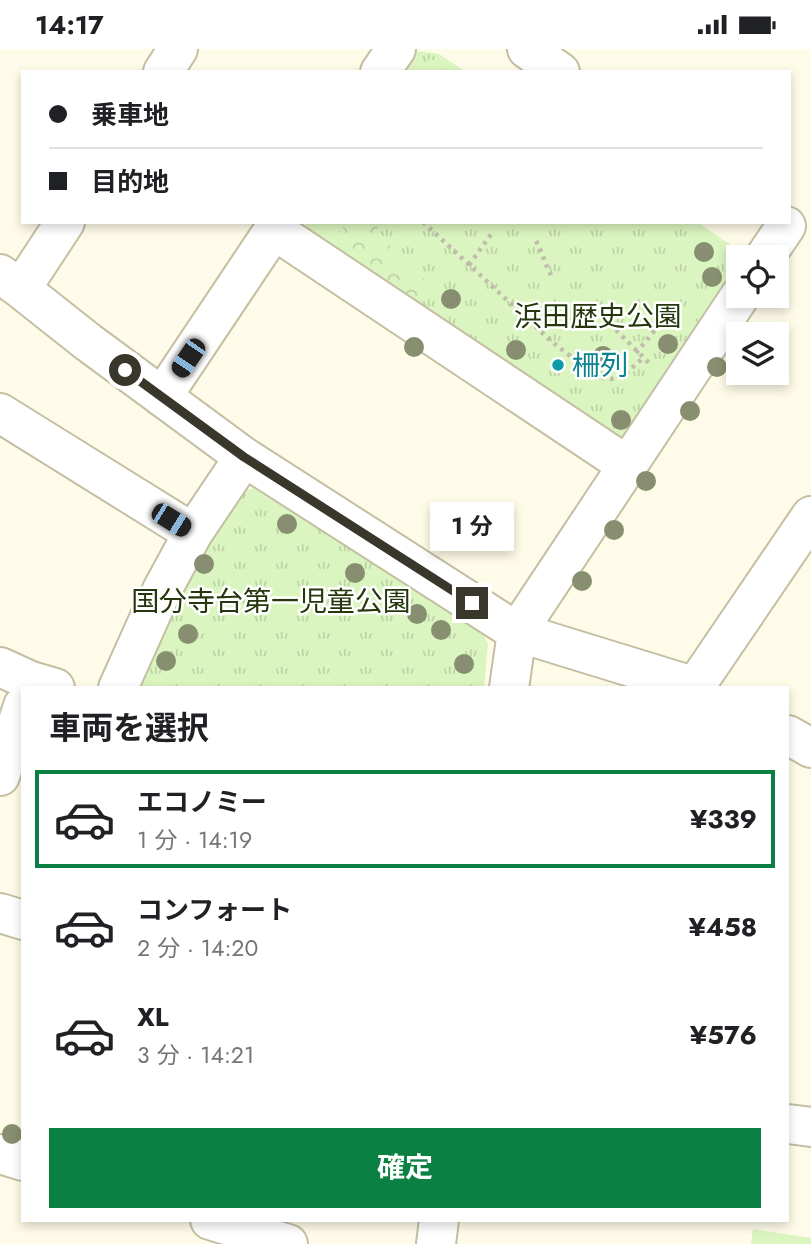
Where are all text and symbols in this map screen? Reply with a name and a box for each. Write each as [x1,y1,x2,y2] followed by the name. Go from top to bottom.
[35,6,104,44] text: 14:17
[91,96,169,134] text: 乗車地
[91,163,169,201] text: 目的地
[726,245,789,385] map controls
[726,245,789,308] button: locate
[514,296,682,337] park label: 浜田歴史公園
[726,322,789,385] button: layers
[168,335,209,381] car
[572,345,628,386] place label: 柵列
[109,354,141,386] route start
[550,357,566,373] marker: 柵列
[148,500,195,540] car
[430,501,514,551] callout: 1 分
[451,509,493,543] text: 1 分
[131,581,411,622] park label: 国分寺台第一児童公園
[456,587,488,619] route end
[49,705,209,751] text: 車両を選択
[137,783,267,821] text: エコノミー
[53,788,116,851] icon: car
[690,800,757,838] text: ¥339
[137,823,252,857] text: 1 分 · 14:19
[137,891,292,929] text: コンフォート
[53,896,116,959] icon: car
[688,908,757,946] text: ¥458
[137,931,258,965] text: 2 分 · 14:20
[137,998,169,1036] text: XL
[53,1004,116,1067] icon: car
[690,1016,757,1054] text: ¥576
[137,1038,254,1072] text: 3 分 · 14:21
[49,1128,761,1208] button: 確定

